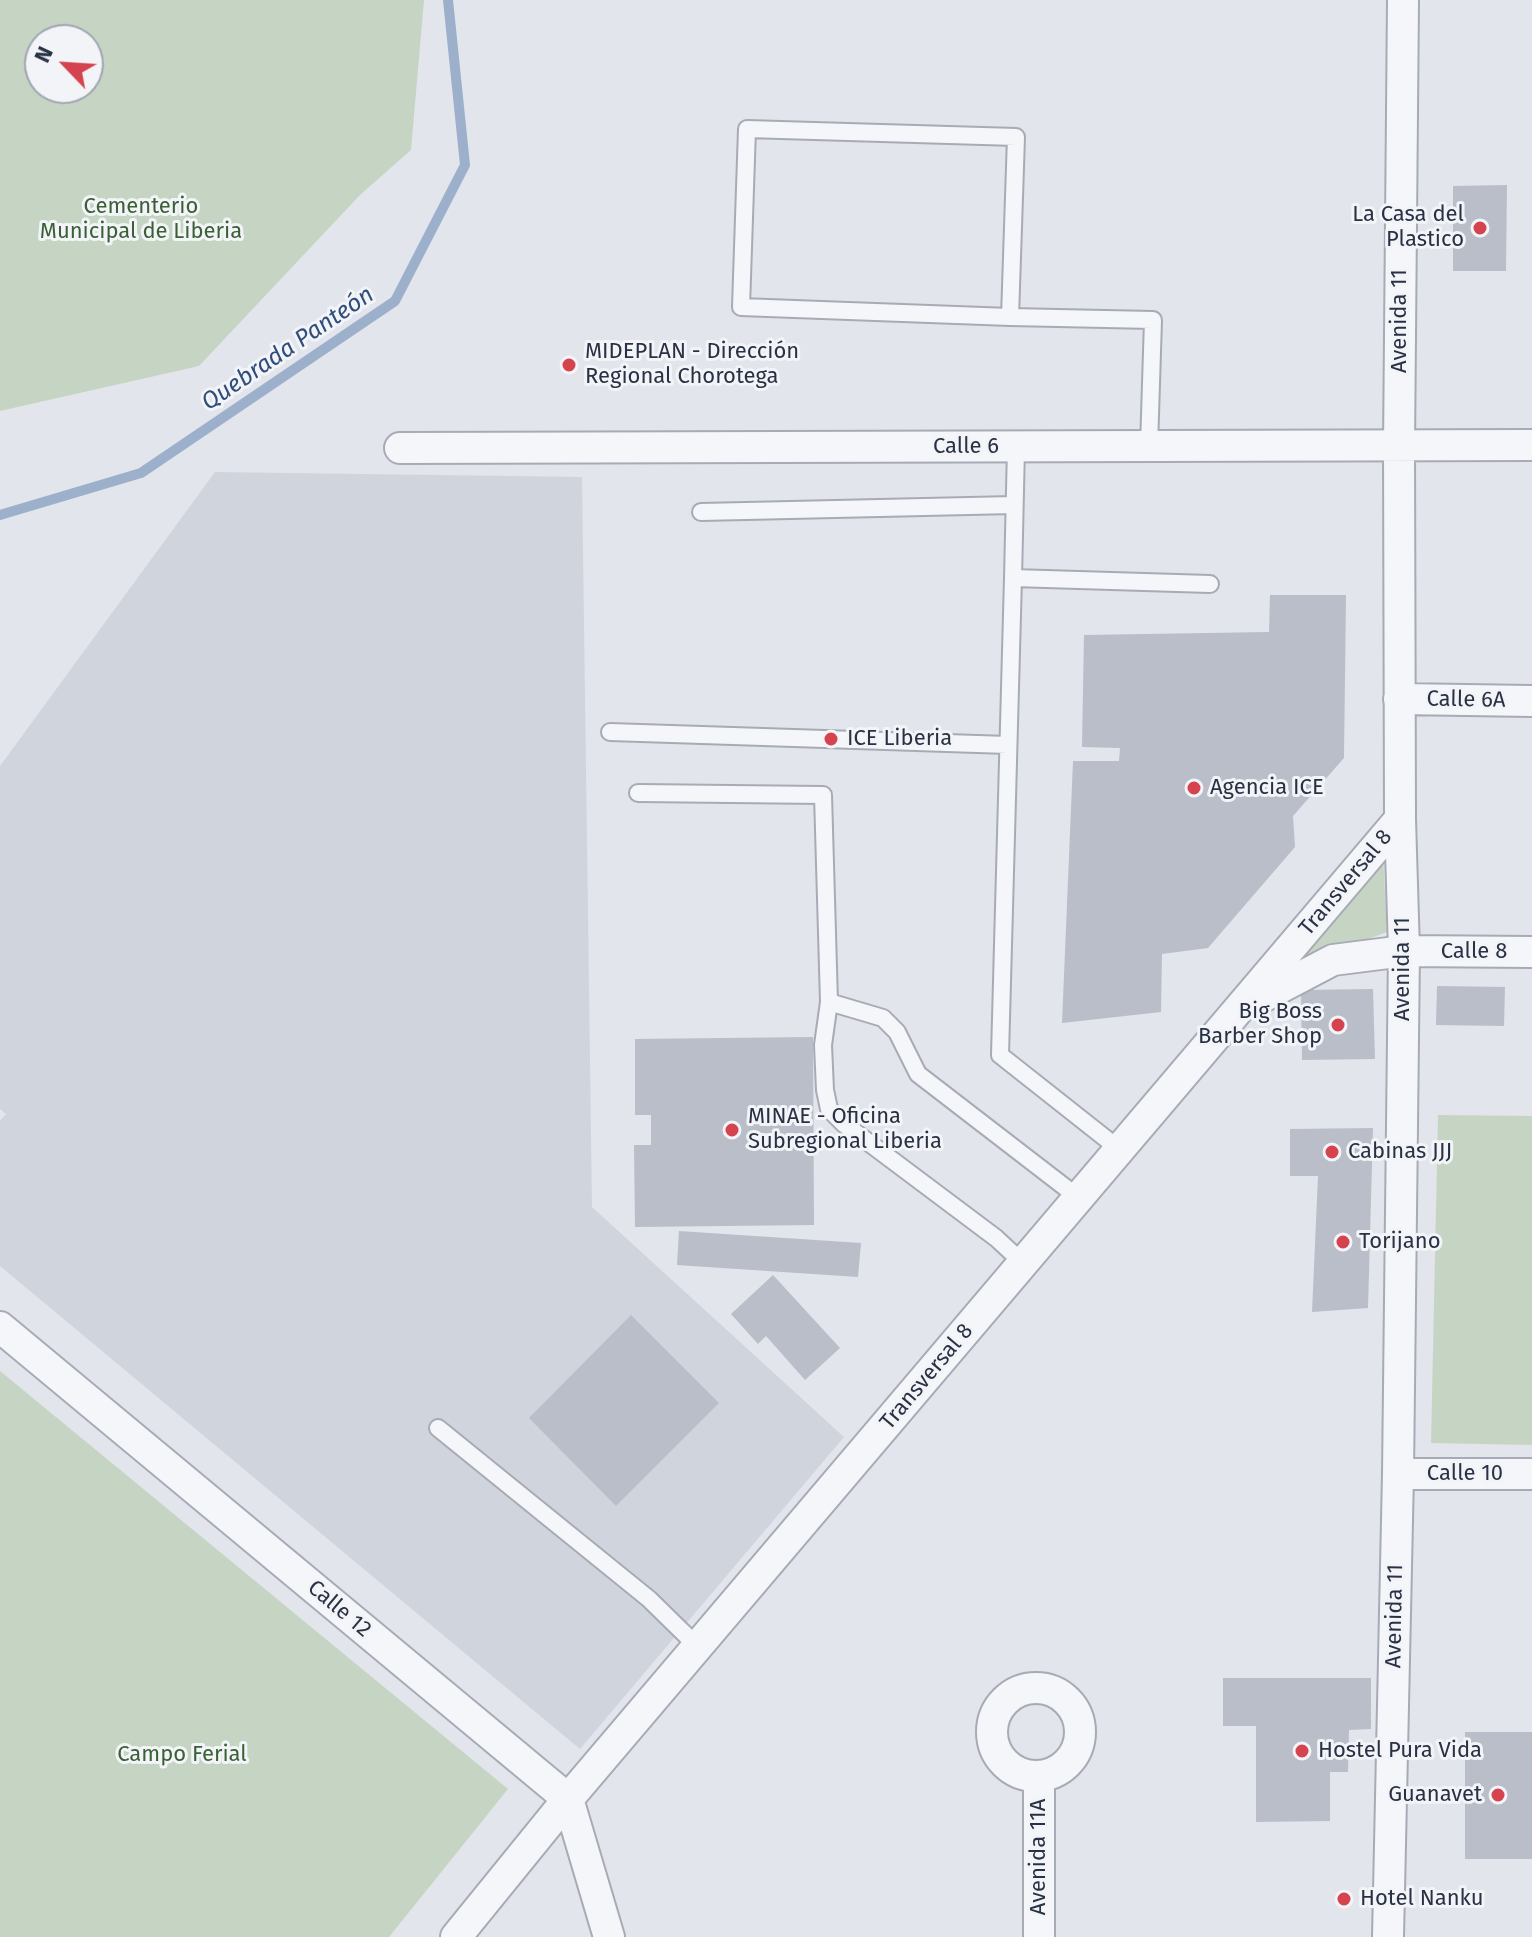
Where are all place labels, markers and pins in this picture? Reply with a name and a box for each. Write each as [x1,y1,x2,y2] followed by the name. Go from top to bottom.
[1352,202,1464,254] place label: La Casa del Plastico
[1471,219,1489,237] marker: La Casa del Plastico
[585,339,799,390] place label: MIDEPLAN - Dirección Regional Chorotega
[560,356,578,374] marker: MIDEPLAN - Dirección Regional Chorotega
[847,726,952,752] place label: ICE Liberia
[822,730,840,748] marker: ICE Liberia
[1210,775,1324,801] place label: Agencia ICE
[1185,779,1203,797] marker: Agencia ICE
[1198,999,1322,1050] place label: Big Boss Barber Shop
[1329,1016,1347,1034] marker: Big Boss Barber Shop
[748,1104,942,1156] place label: MINAE - Oficina Subregional Liberia
[723,1121,741,1139] marker: MINAE - Oficina Subregional Liberia
[1348,1139,1452,1165] place label: Cabinas JJJ
[1323,1143,1341,1161] marker: Cabinas JJJ
[1359,1229,1441,1255] place label: Torijano
[1334,1233,1352,1251] marker: Torijano
[1318,1738,1482,1764] place label: Hostel Pura Vida
[1293,1742,1311,1760] marker: Hostel Pura Vida
[1388,1782,1482,1808] place label: Guanavet
[1489,1786,1507,1804] marker: Guanavet
[1360,1886,1483,1912] place label: Hotel Nanku
[1335,1890,1353,1908] marker: Hotel Nanku

